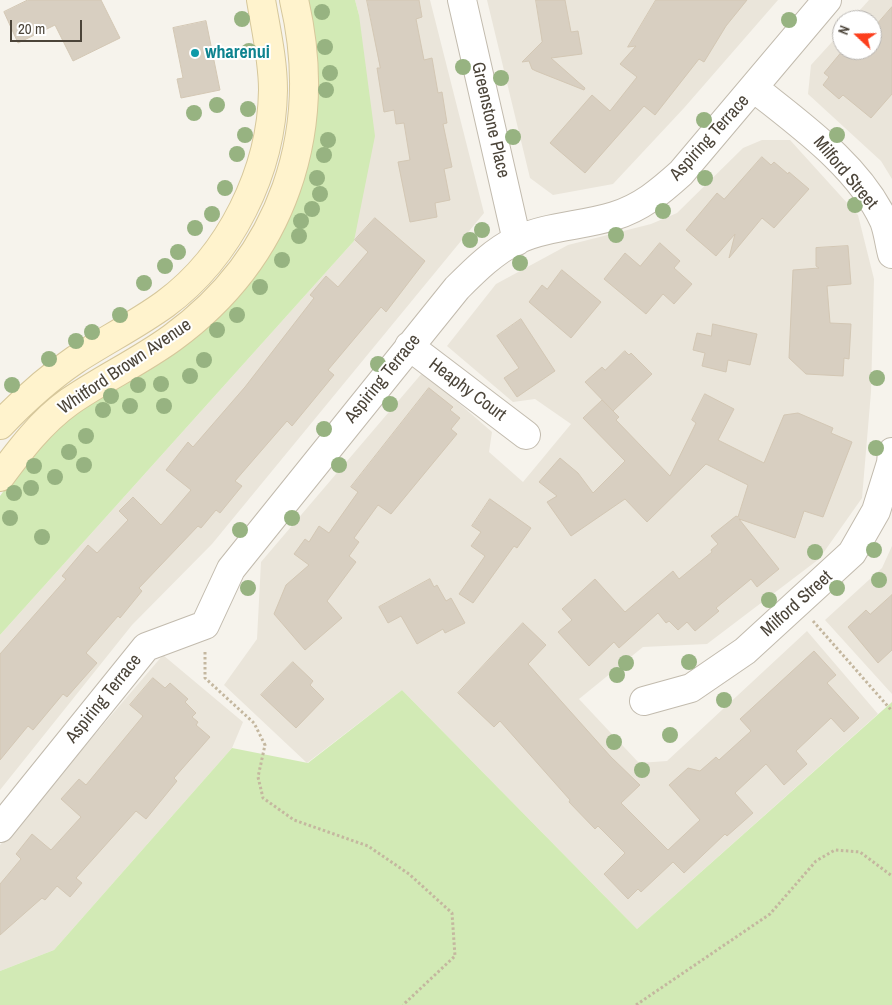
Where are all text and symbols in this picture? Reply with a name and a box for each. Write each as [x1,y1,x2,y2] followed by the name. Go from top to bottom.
[12,10,85,42] scale bar
[832,10,882,60] north arrow
[18,18,45,39] text: 20 m
[834,23,854,37] text: N
[205,42,270,64] place label: wharenui
[189,47,201,59] marker: wharenui
[466,60,514,180] street label: Greenstone Place
[666,91,754,185] street label: Aspiring Terrace
[808,132,882,214] street label: Milford Street
[54,315,196,419] street label: Whitford Brown Avenue
[341,330,425,428] street label: Aspiring Terrace
[424,354,510,426] street label: Heaphy Court
[757,566,837,642] street label: Milford Street
[62,650,146,748] street label: Aspiring Terrace

